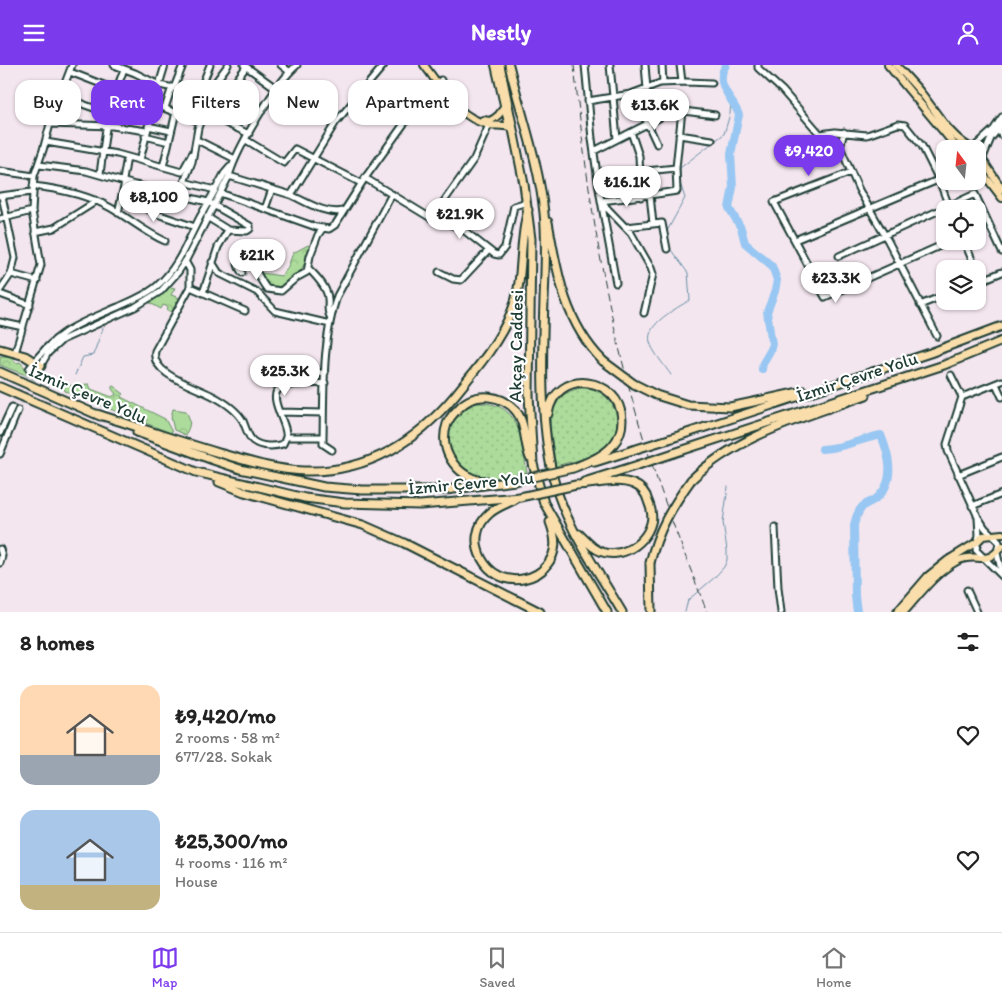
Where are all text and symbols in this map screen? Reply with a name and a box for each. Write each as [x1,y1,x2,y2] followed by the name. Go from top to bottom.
[20,19,48,47] icon: menu
[471,19,531,46] text: Nestly
[954,19,982,47] icon: person
[15,80,81,125] chip: Buy
[91,80,163,125] chip: Rent
[173,80,259,125] chip: Filters
[269,80,338,125] chip: New
[348,80,468,125] chip: Apartment
[614,88,696,131] pin: ₺13.6K
[631,95,679,114] text: ₺13.6K
[768,135,850,177] pin: ₺9,420
[936,140,986,190] north arrow
[936,140,986,310] map controls
[785,141,833,160] text: ₺9,420
[586,165,668,208] pin: ₺16.1K
[604,172,650,191] text: ₺16.1K
[113,181,195,223] pin: ₺8,100
[130,187,178,206] text: ₺8,100
[419,197,501,240] pin: ₺21.9K
[936,200,986,250] button: locate
[437,204,483,223] text: ₺21.9K
[227,239,287,281] pin: ₺21K
[240,245,274,264] text: ₺21K
[936,260,986,310] button: layers
[795,261,877,304] pin: ₺23.3K
[812,268,860,287] text: ₺23.3K
[504,290,528,402] street label: Akçay Caddesi
[793,347,921,407] street label: İzmir Çevre Yolu
[244,355,326,397] pin: ₺25.3K
[25,359,151,429] street label: İzmir Çevre Yolu
[261,361,309,380] text: ₺25.3K
[407,467,535,499] street label: İzmir Çevre Yolu
[954,628,982,656] icon: filters
[20,630,95,655] text: 8 homes
[175,703,276,728] text: ₺9,420/mo
[60,705,120,765] icon: home
[954,721,982,749] icon: heart
[175,728,280,747] text: 2 rooms · 58 m²
[175,747,272,766] text: 677/28. Sokak
[175,828,288,853] text: ₺25,300/mo
[60,830,120,890] icon: home
[954,846,982,874] icon: heart
[175,853,287,872] text: 4 rooms · 116 m²
[175,872,218,891] text: House
[151,944,179,991] tab: Map
[480,944,515,991] tab: Saved
[816,944,852,991] tab: Home

